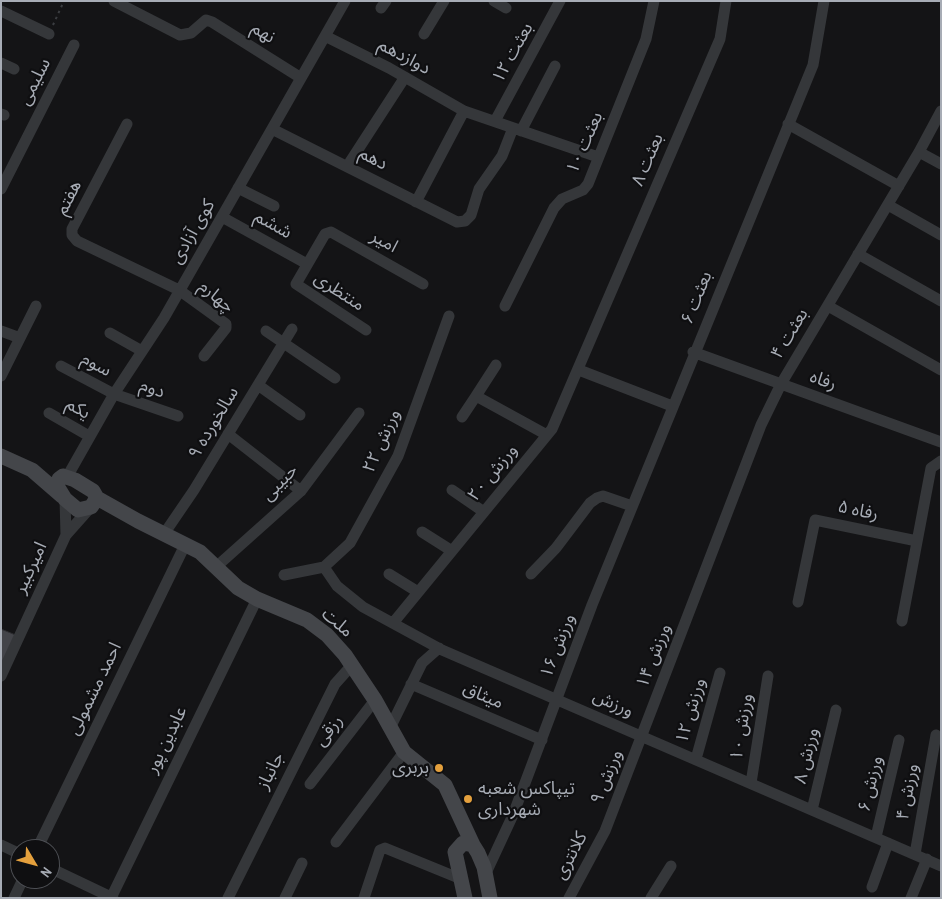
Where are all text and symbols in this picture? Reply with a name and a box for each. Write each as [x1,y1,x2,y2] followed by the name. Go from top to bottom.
[247,17,279,49] street label: نهم
[488,19,538,87] street label: بعثت ۱۲
[374,34,434,80] street label: دوازدهم
[14,55,56,109] street label: سلیمی
[562,109,608,177] street label: بعثت ۱۰
[627,130,669,190] street label: بعثت ٨
[355,143,391,175] street label: دهم
[51,177,87,219] street label: هفتم
[166,196,220,268] street label: کوی آزادی
[250,206,296,244] street label: ششم
[367,226,401,258] street label: امیر
[310,268,368,316] street label: منتظری
[677,268,717,328] street label: بعثت ۶
[194,276,238,318] street label: چهارم
[767,305,813,363] street label: بعثت ۴
[77,348,115,382] street label: سوم
[807,366,839,396] street label: رفاه
[137,375,167,403] street label: دوم
[184,383,244,463] street label: سالخورده ۹
[62,393,94,425] street label: یکم
[358,406,406,476] street label: ورزش ۲۲
[463,440,523,506] street label: ورزش ۲۰
[257,460,303,506] street label: حبیبی
[836,496,880,526] street label: رفاه ۵
[10,539,52,597] street label: امیرکبیر
[317,604,357,642] street label: ملت
[536,611,580,681] street label: ورزش ۱۶
[632,621,676,691] street label: ورزش ۱۴
[63,639,127,739] street label: احمد مشمولی
[671,676,711,746] street label: ورزش ۱۲
[459,678,507,714] street label: میثاق
[589,685,637,723] street label: ورزش
[726,692,758,762] street label: ورزش ۱۰
[142,703,192,777] street label: عابدین پور
[310,711,348,751] street label: رزقی
[790,726,824,786] street label: ورزش ۸
[586,747,628,807] street label: ورزش ۹
[253,749,289,793] street label: جانباز
[854,754,888,814] street label: ورزش ۶
[392,757,429,779] place label: بربری
[433,762,445,774] marker: بربری
[892,762,924,822] street label: ورزش ۴
[478,778,575,821] place label: تیپاکس شعبه شهرداری
[462,793,474,805] marker: تیپاکس شعبه شهرداری
[550,829,592,883] street label: کلانتری
[10,839,60,889] north arrow
[37,864,56,881] text: N

